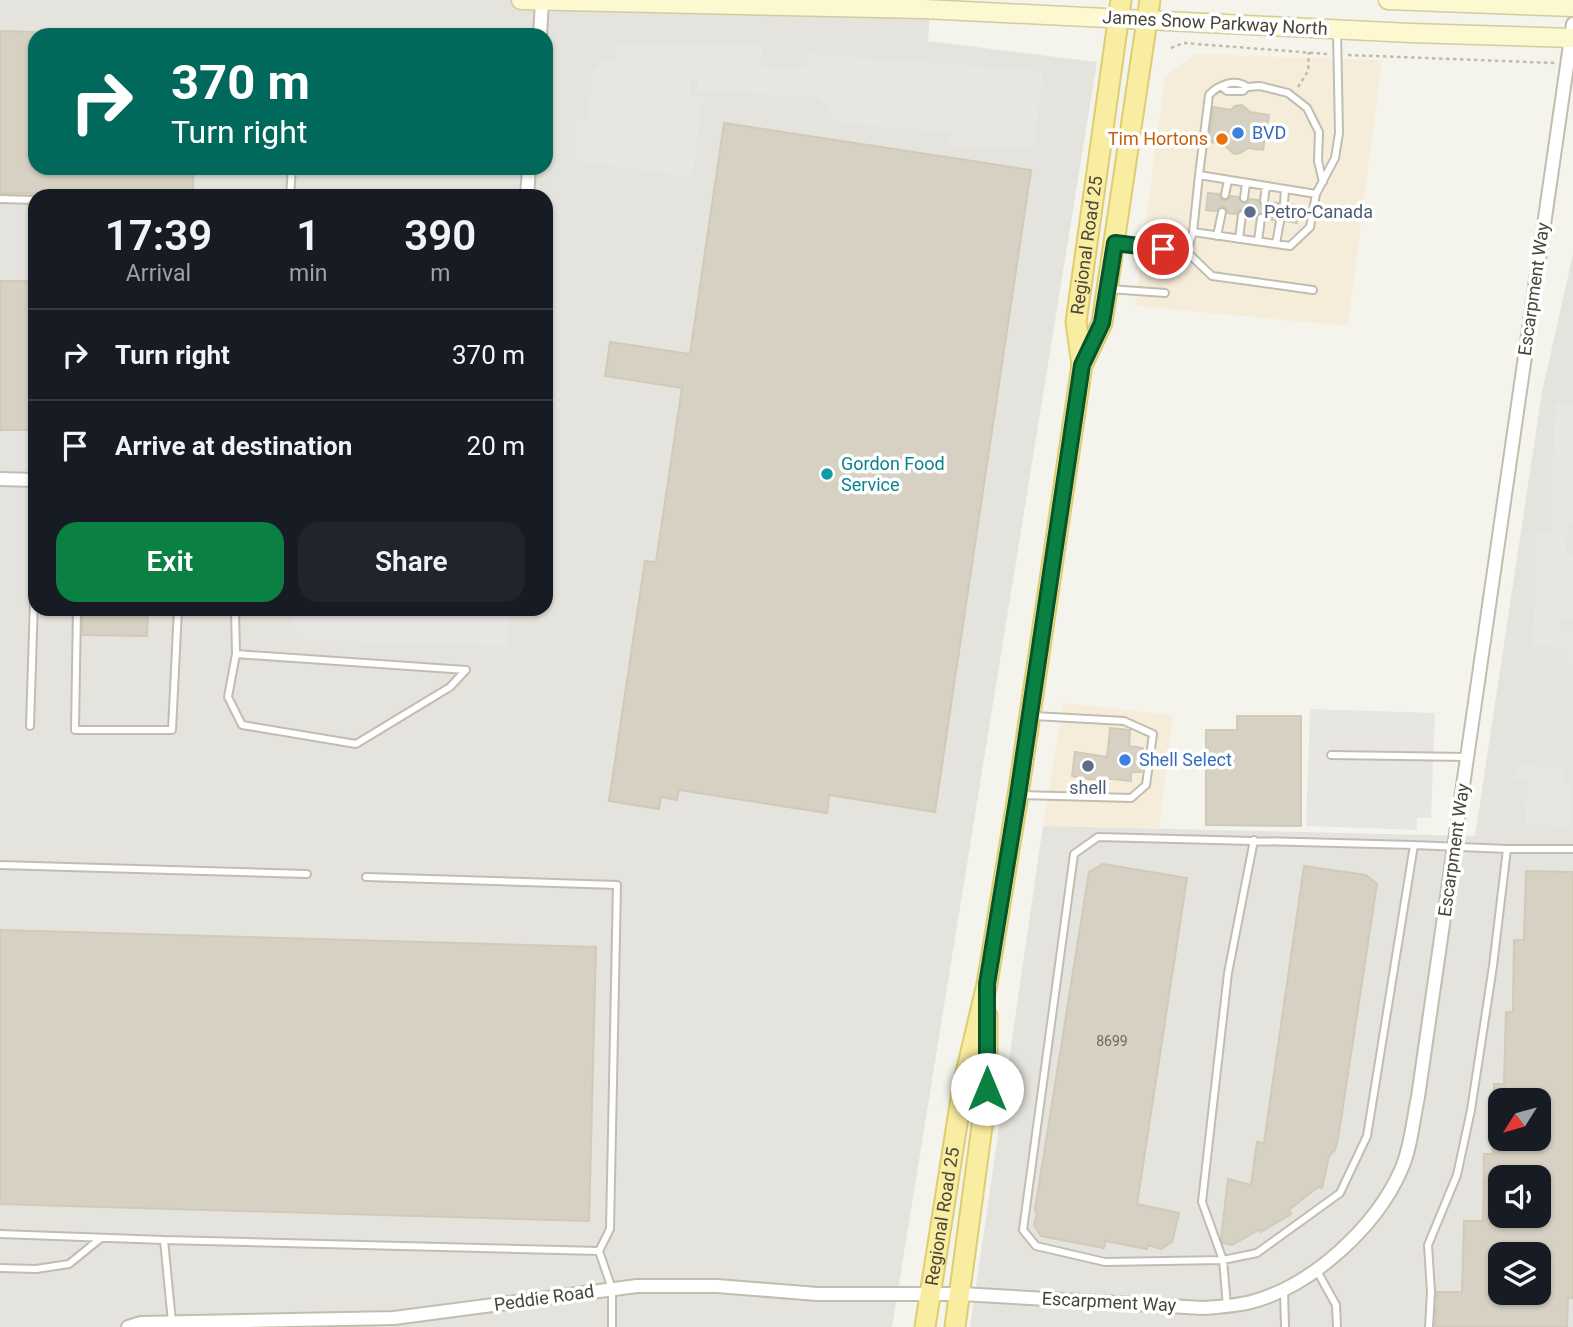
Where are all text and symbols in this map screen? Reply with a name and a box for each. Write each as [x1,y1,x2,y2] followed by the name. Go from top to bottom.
[1102,6,1328,39] street label: James Snow Parkway North
[171,54,310,111] text: 370 m
[56,56,147,147] icon: right
[171,113,307,151] text: Turn right
[1252,122,1286,143] place label: BVD
[1230,125,1246,141] marker: BVD
[1108,128,1208,149] place label: Tim Hortons
[1214,131,1230,147] marker: Tim Hortons
[1066,174,1106,316] street label: Regional Road 25
[1264,201,1373,222] place label: Petro-Canada
[1242,204,1258,220] marker: Petro-Canada
[105,211,212,260] text: 17:39
[296,211,320,260] text: 1
[404,211,476,260] text: 390
[1133,219,1193,279] pin
[1514,220,1553,357] street label: Escarpment Way
[1144,230,1182,268] icon: arrive
[126,260,191,287] text: Arrival
[289,260,327,287] text: min
[430,260,450,287] text: m
[56,336,94,374] icon: right
[115,340,230,370] text: Turn right
[452,340,525,370] text: 370 m
[56,427,94,465] icon: arrive
[115,431,352,461] text: Arrive at destination
[467,431,525,461] text: 20 m
[841,453,945,495] place label: Gordon Food Service
[819,466,835,482] marker: Gordon Food Service
[56,522,284,602] button: Exit
[298,522,525,602] button: Share
[1139,749,1232,770] place label: Shell Select
[1117,752,1133,768] marker: Shell Select
[1080,758,1096,774] marker: shell
[1069,777,1107,798] place label: shell
[1434,781,1473,918] street label: Escarpment Way
[1096,1033,1128,1049] house number: 8699
[950,1052,1024,1126] position arrow
[1488,1088,1550,1152] north arrow
[1488,1088,1551,1305] map controls
[921,1145,963,1287] street label: Regional Road 25
[1488,1165,1551,1228] button: sound
[1488,1242,1551,1305] button: layers
[493,1280,595,1315] street label: Peddie Road
[1041,1287,1177,1316] street label: Escarpment Way

